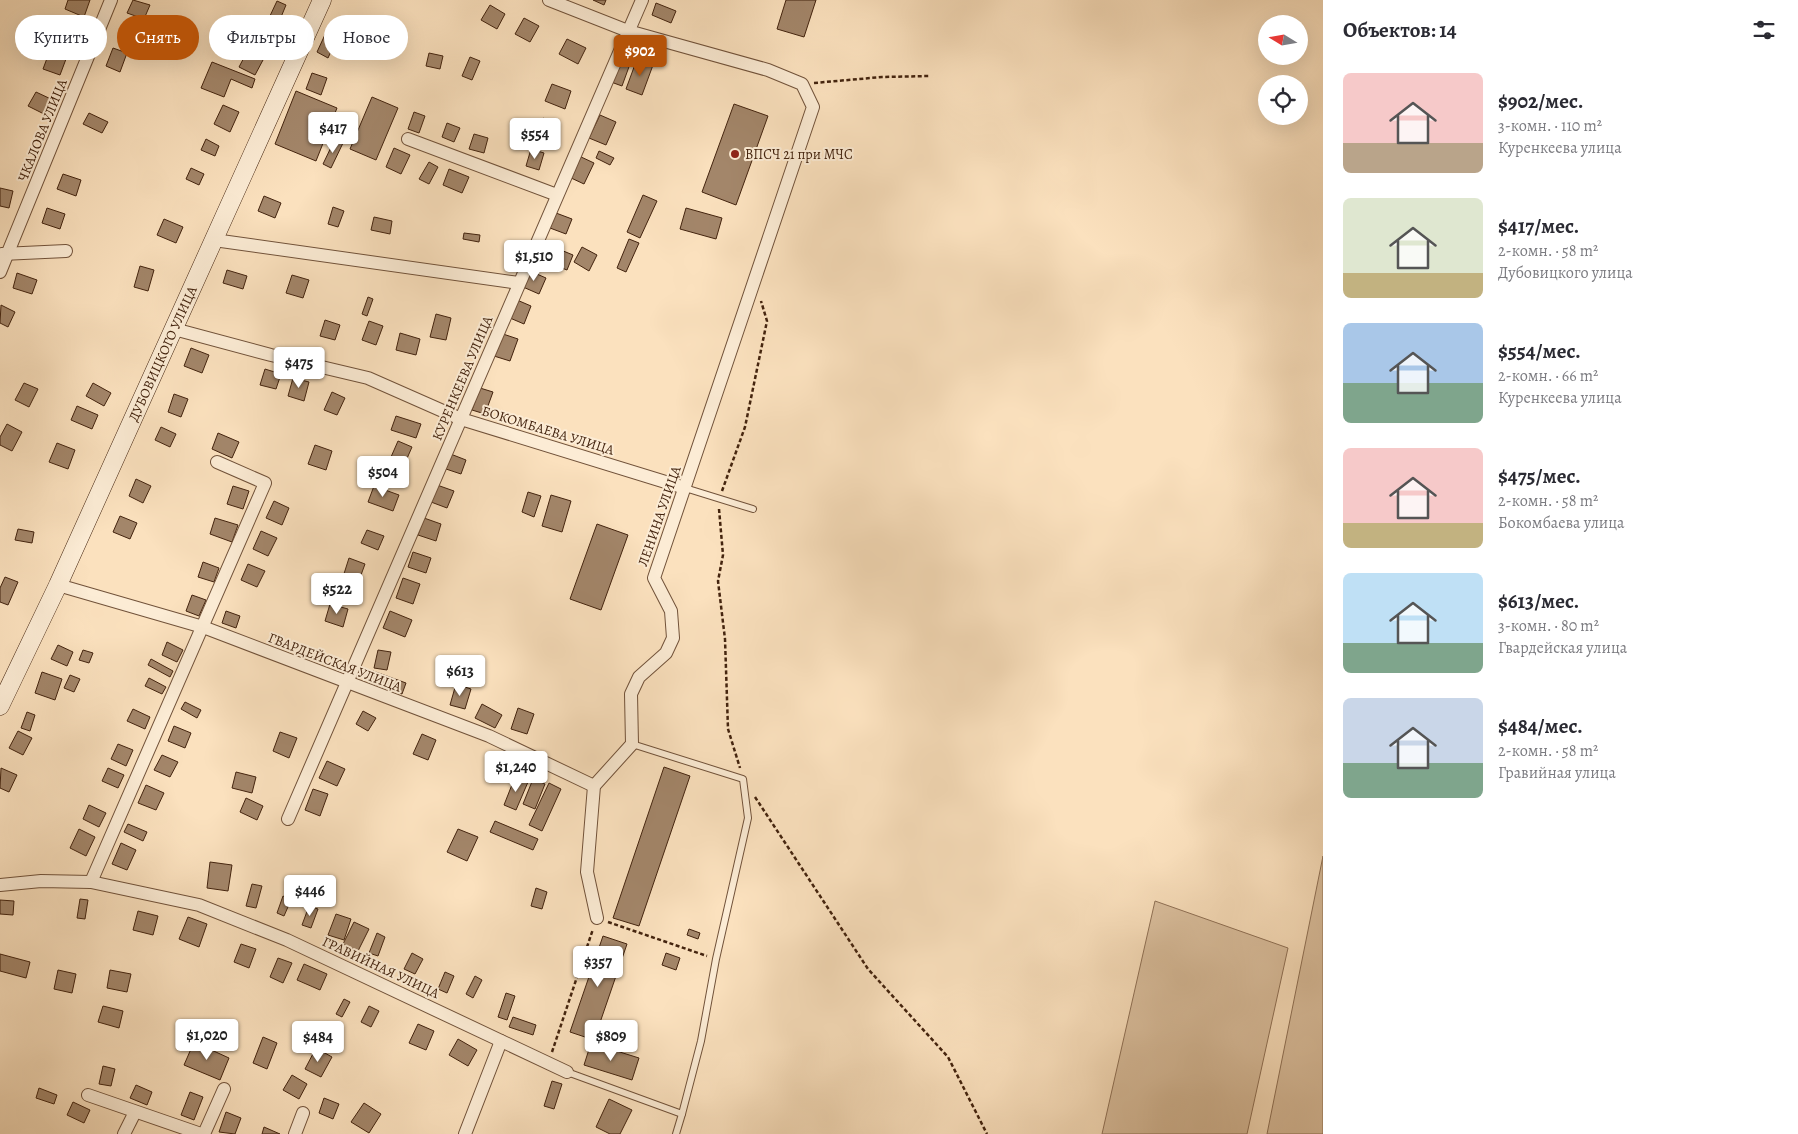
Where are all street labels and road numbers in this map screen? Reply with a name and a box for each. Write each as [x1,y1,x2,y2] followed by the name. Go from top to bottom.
[13,75,72,184] street label: ЧКАЛОВА УЛИЦА
[124,282,202,425] street label: ДУБОВИЦКОГО УЛИЦА
[428,312,498,443] street label: КУРЕНКЕЕВА УЛИЦА
[479,401,617,460] street label: БОКОМБАЕВА УЛИЦА
[633,463,686,569] street label: ЛЕНИНА УЛИЦА
[265,628,405,697] street label: ГВАРДЕЙСКАЯ УЛИЦА
[319,932,443,1003] street label: ГРАВИЙНАЯ УЛИЦА

